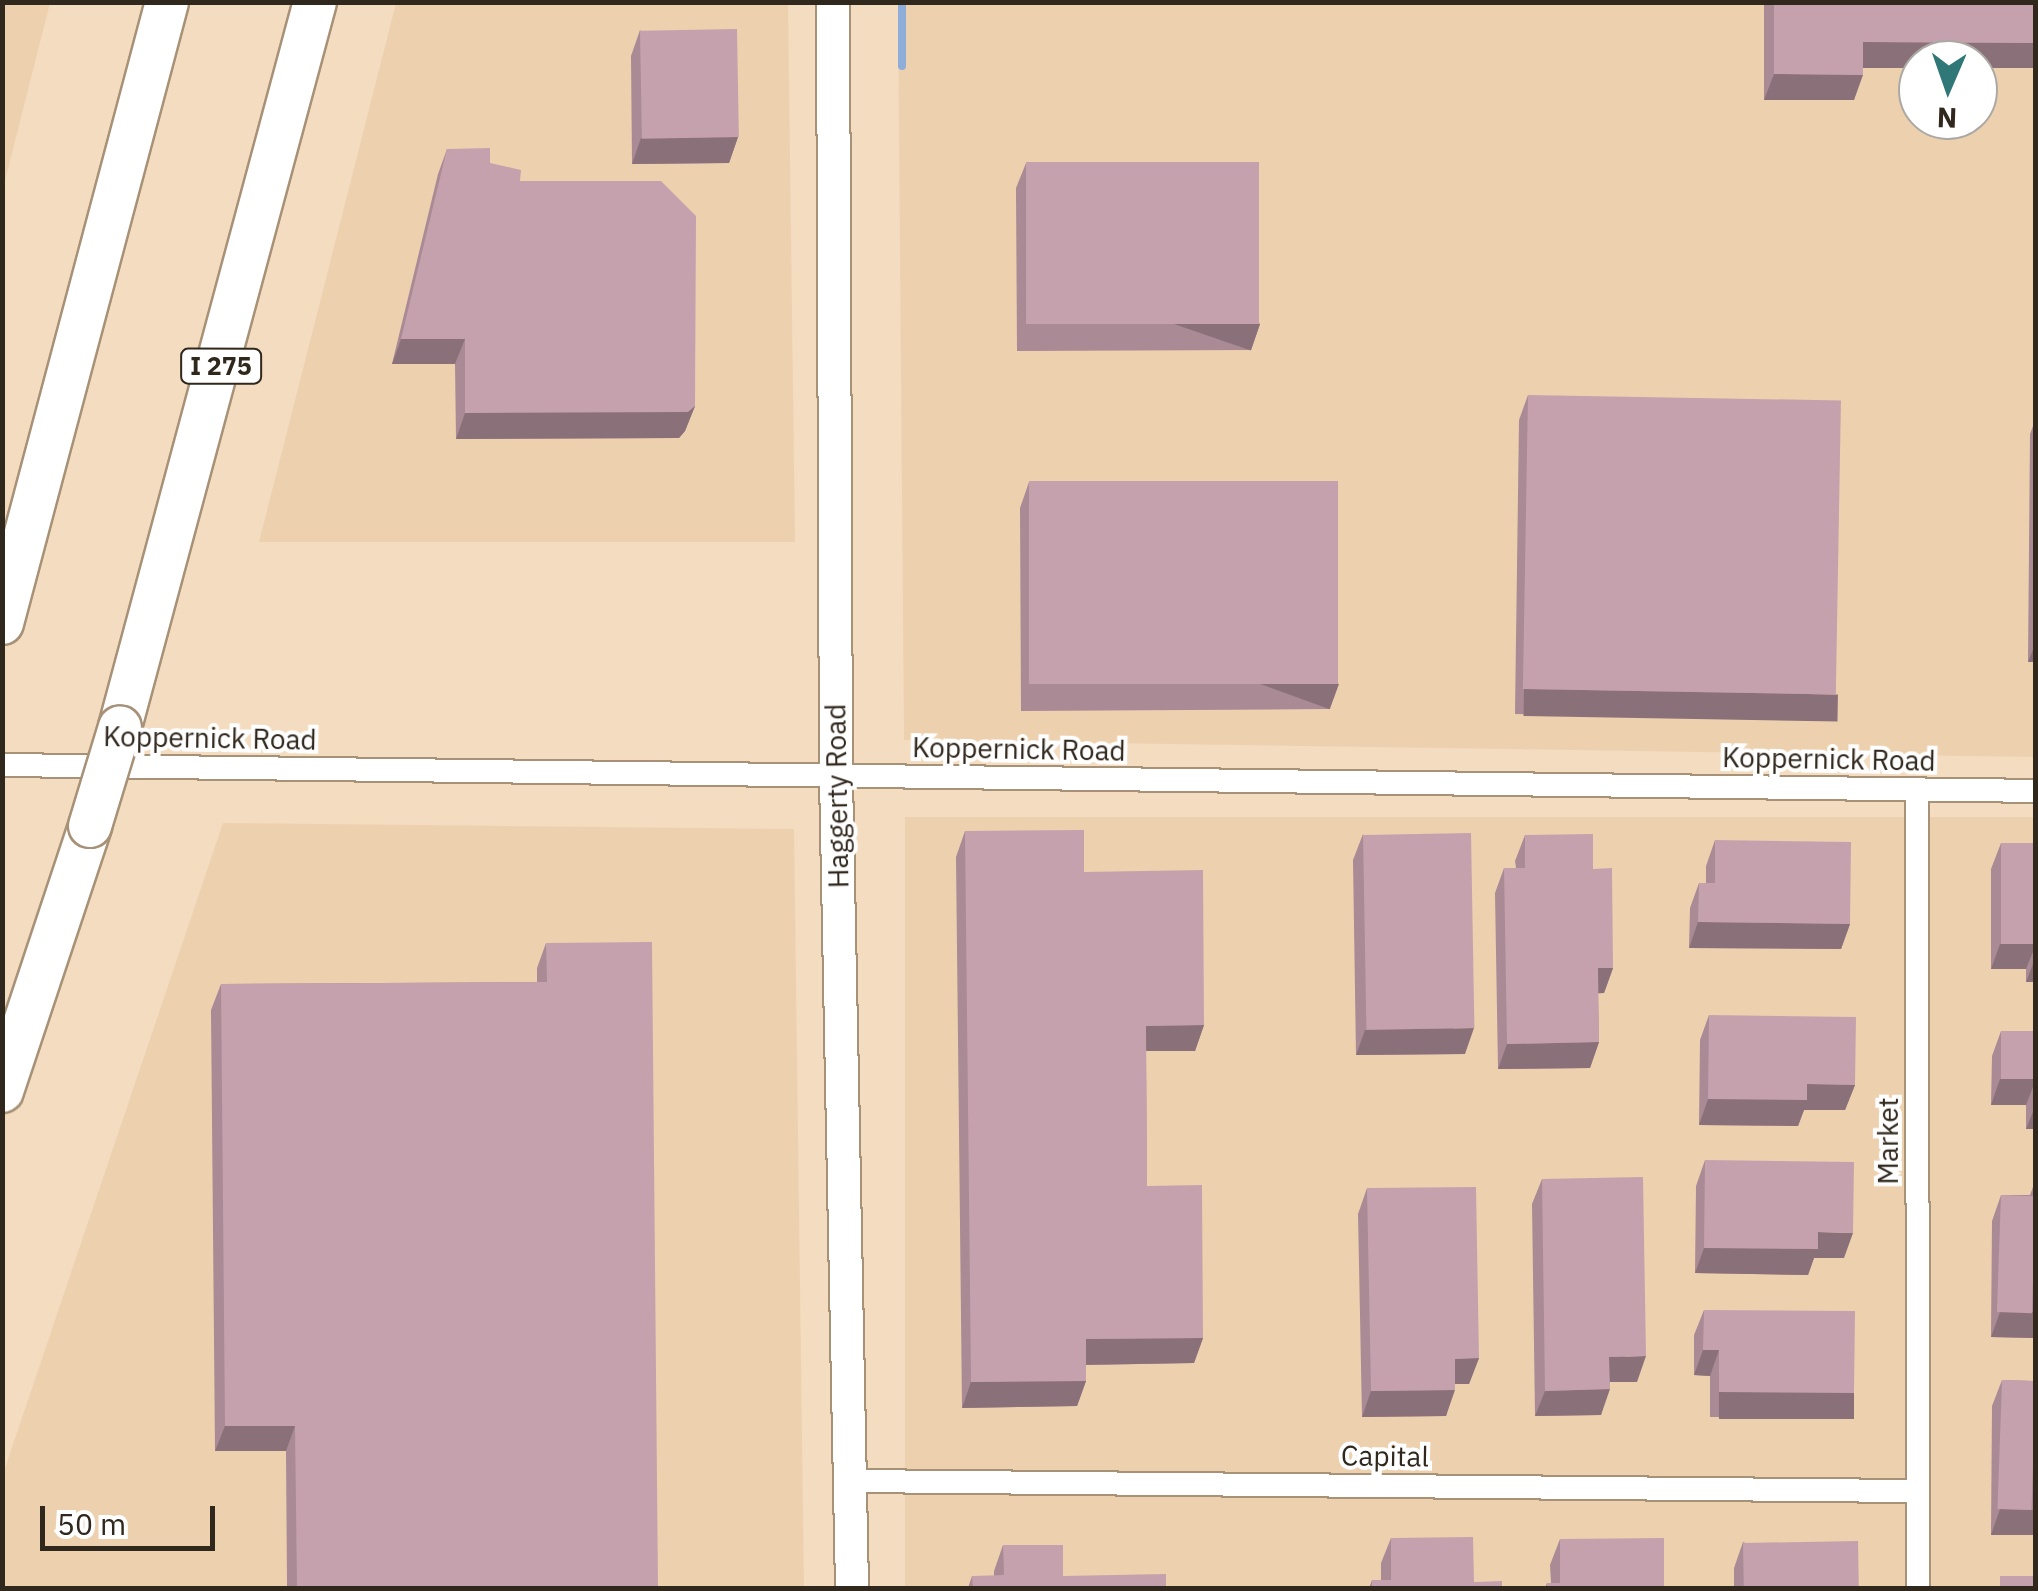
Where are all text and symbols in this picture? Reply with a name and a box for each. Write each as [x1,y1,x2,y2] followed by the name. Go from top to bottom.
[1898,40,1998,140] north arrow
[1936,100,1958,137] text: N
[178,346,264,386] road number: I 275
[819,703,855,889] street label: Haggerty Road
[103,719,317,757] street label: Koppernick Road
[912,730,1126,768] street label: Koppernick Road
[1722,740,1936,778] street label: Koppernick Road
[1871,1097,1905,1185] street label: Market
[1341,1438,1429,1474] street label: Capital
[45,1486,220,1548] scale bar
[57,1504,126,1543] text: 50 m

